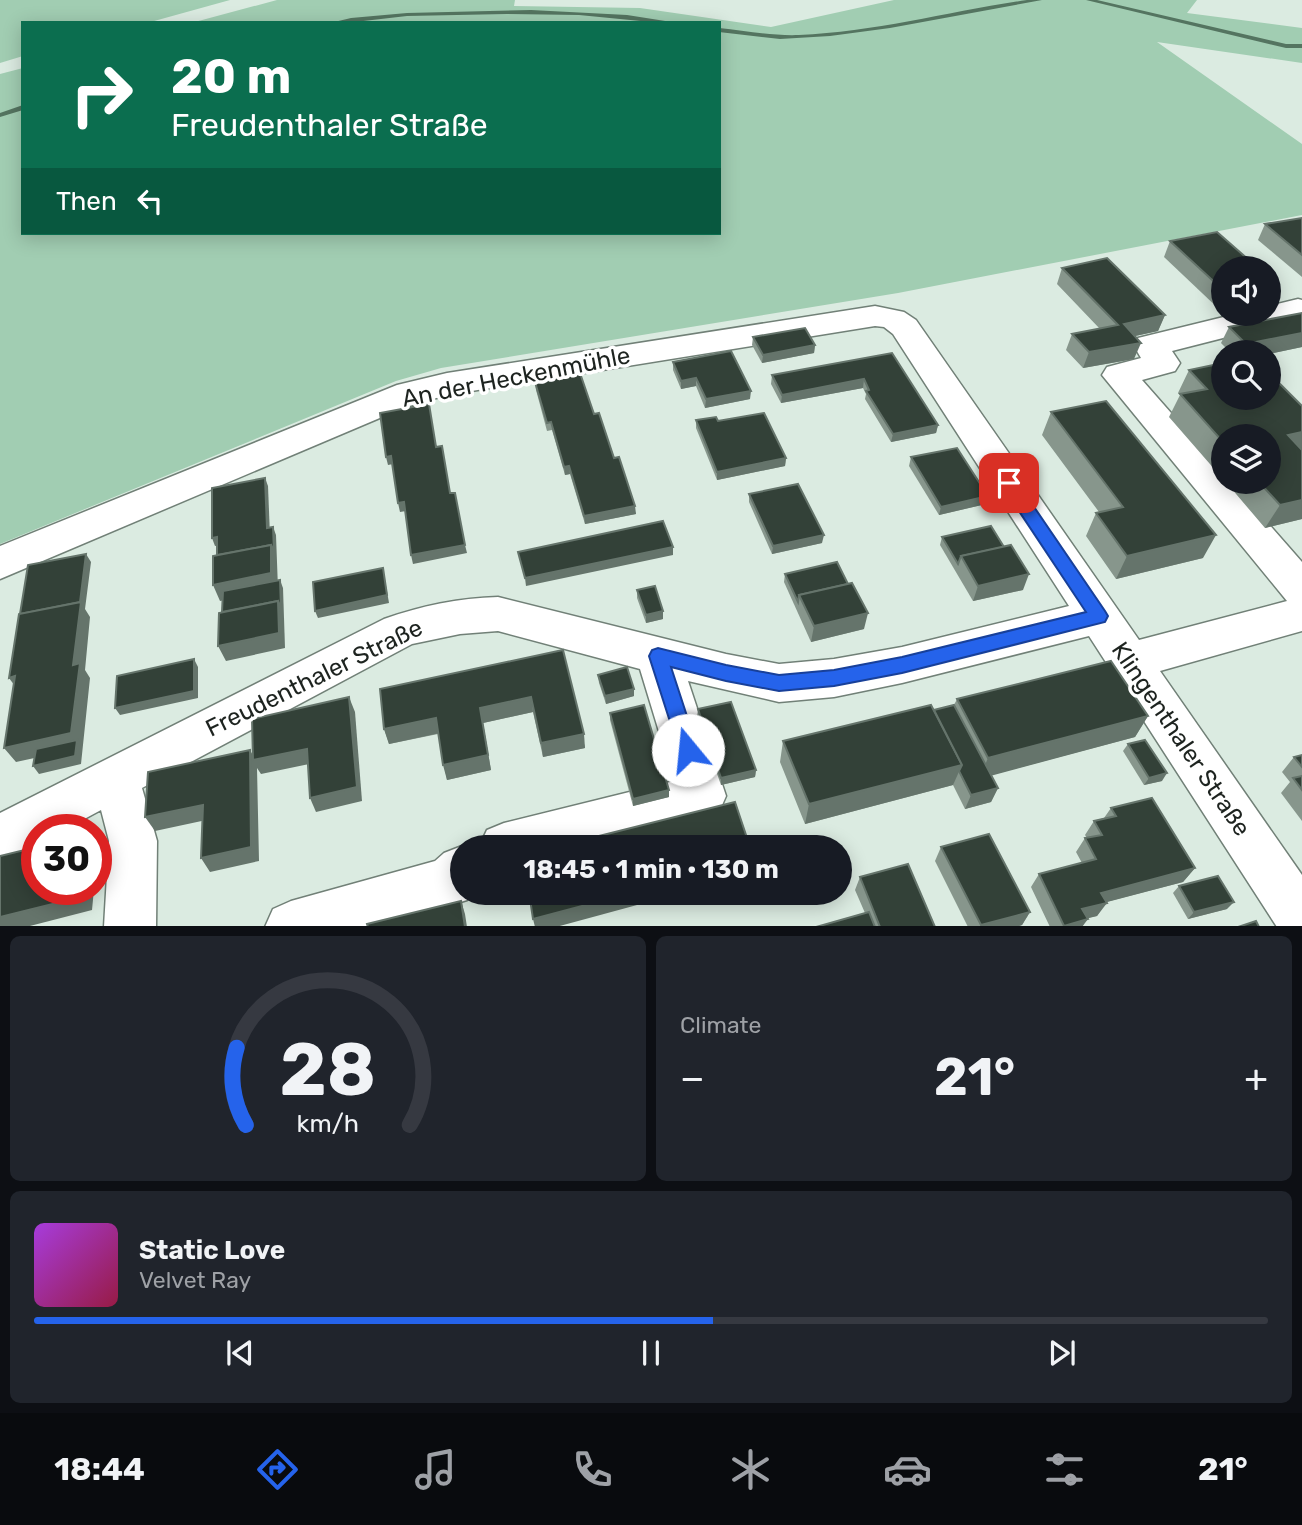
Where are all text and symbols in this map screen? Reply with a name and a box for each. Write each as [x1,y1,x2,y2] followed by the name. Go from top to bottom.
[171,47,292,105] text: 20 m
[56,49,147,140] icon: right
[171,106,488,144] text: Freudenthaler Straße
[131,182,169,220] icon: left
[56,186,117,217] text: Then
[1211,256,1281,494] map controls
[1211,256,1281,326] button: sound
[1211,340,1281,410] button: search
[399,341,633,413] street label: An der Heckenmühle
[1211,424,1281,494] button: layers
[979,453,1039,513] pin
[990,464,1028,502] icon: arrive
[201,613,427,743] street label: Freudenthaler Straße
[1106,637,1256,841] street label: Klingenthaler Straße
[651,713,725,787] position arrow
[21,814,112,905] speed limit sign: 30
[523,854,779,885] text: 18:45 · 1 min · 130 m
[680,1011,761,1039] text: Climate
[280,1027,376,1113] text: 28
[934,1046,1015,1108] text: 21°
[680,1055,705,1101] text: −
[1244,1055,1268,1101] text: +
[297,1108,359,1137] text: km/h
[139,1235,285,1266] text: Static Love
[139,1266,251,1294] text: Velvet Ray
[221,1334,259,1372] icon: previous
[632,1334,670,1372] icon: pause
[1043,1334,1081,1372] icon: next
[253,1445,302,1494] icon: directions
[411,1445,460,1494] icon: music
[568,1445,617,1494] icon: phone
[726,1445,775,1494] icon: climate
[883,1445,932,1494] icon: car
[1040,1445,1089,1494] icon: filters
[54,1450,145,1488] text: 18:44
[1198,1450,1248,1488] text: 21°

